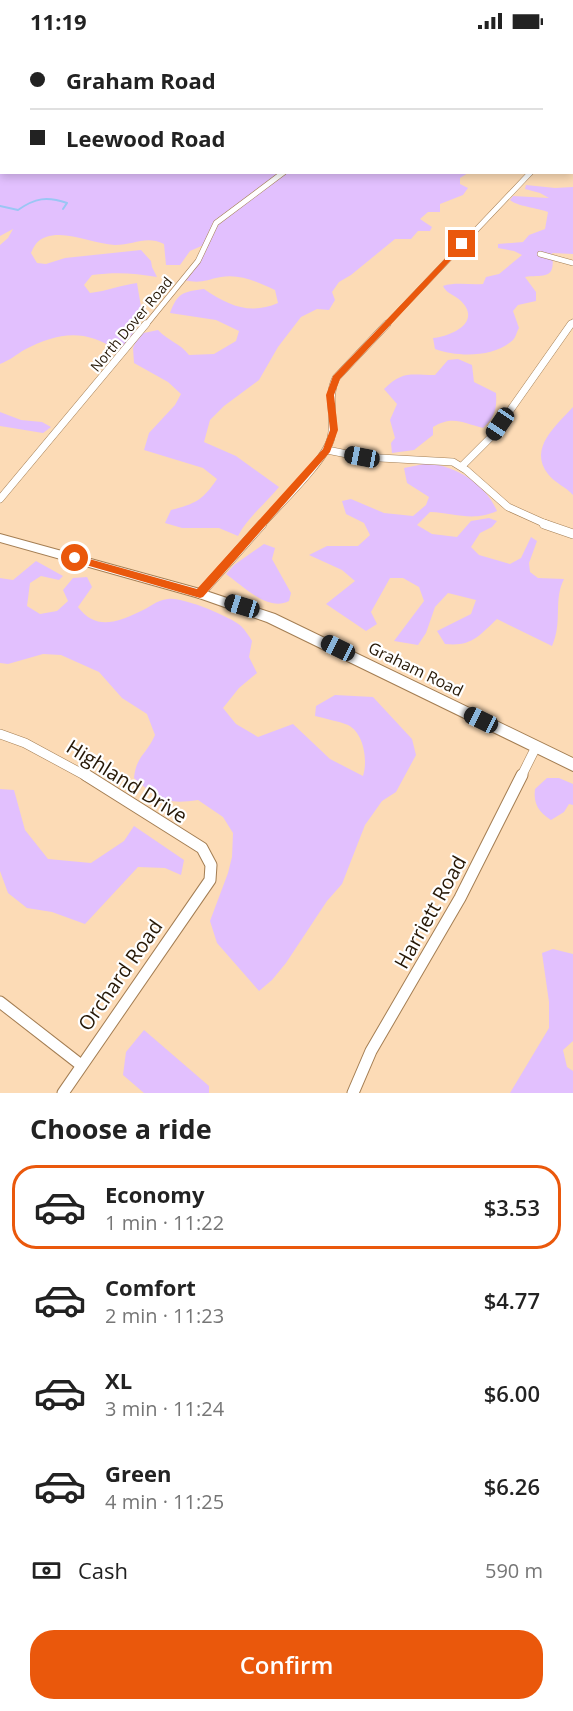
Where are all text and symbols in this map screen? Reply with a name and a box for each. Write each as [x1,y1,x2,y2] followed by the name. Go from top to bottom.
[30,6,87,36] text: 11:19
[66,65,216,95] text: Graham Road
[66,123,226,153] text: Leewood Road
[448,230,475,257] route end
[86,273,176,375] street label: North Dover Road
[482,404,518,444] car
[343,445,381,469] car
[61,544,88,571] route start
[222,592,262,620] car
[318,632,358,664] car
[365,637,467,701] street label: Graham Road
[461,704,501,736] car
[61,733,193,829] street label: Highland Drive
[388,850,472,974] street label: Harriett Road
[72,914,168,1036] street label: Orchard Road
[30,1110,212,1147] text: Choose a ride
[105,1179,204,1209] text: Economy
[33,1180,87,1234] icon: car
[484,1192,540,1222] text: $3.53
[105,1209,224,1236] text: 1 min · 11:22
[105,1272,196,1302] text: Comfort
[33,1273,87,1327] icon: car
[484,1285,540,1315] text: $4.77
[105,1302,224,1329] text: 2 min · 11:23
[105,1365,132,1395] text: XL
[33,1366,87,1420] icon: car
[484,1378,540,1408] text: $6.00
[105,1395,224,1422] text: 3 min · 11:24
[105,1458,171,1488] text: Green
[33,1459,87,1513] icon: car
[484,1471,540,1501] text: $6.26
[105,1488,224,1515] text: 4 min · 11:25
[30,1554,63,1587] icon: cash
[78,1555,128,1585] text: Cash
[485,1557,543,1584] text: 590 m
[30,1630,543,1699] button: Confirm

